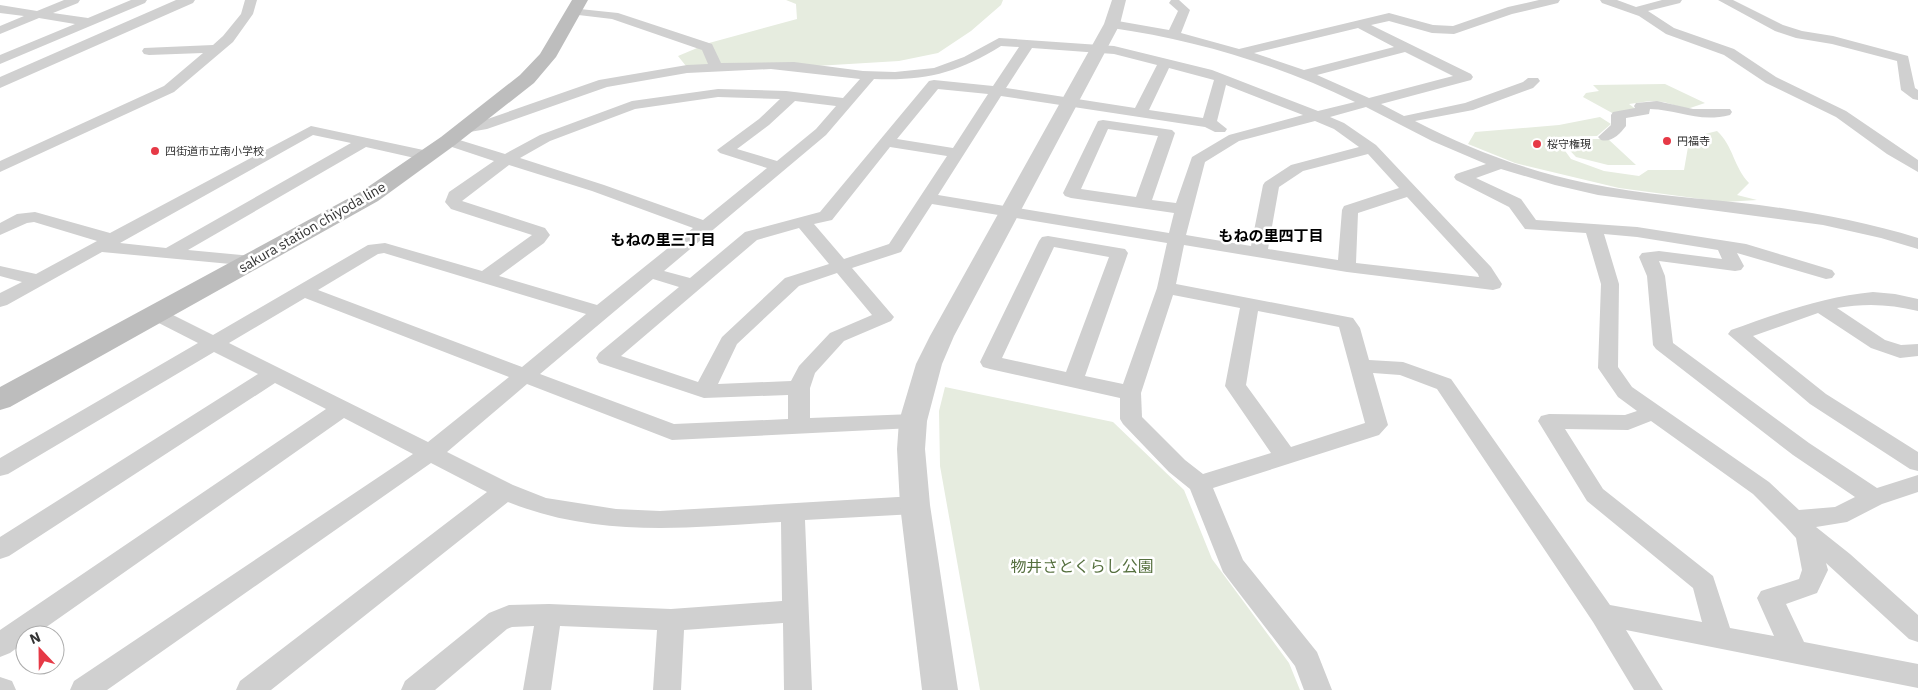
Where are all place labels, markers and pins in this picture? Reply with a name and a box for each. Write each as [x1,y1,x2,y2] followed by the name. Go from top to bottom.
[1677,134,1710,148] place label: 円福寺
[1661,135,1673,147] marker: 円福寺
[1547,137,1591,151] place label: 桜守権現
[1531,138,1543,150] marker: 桜守権現
[165,144,264,158] place label: 四街道市立南小学校
[149,145,161,157] marker: 四街道市立南小学校

